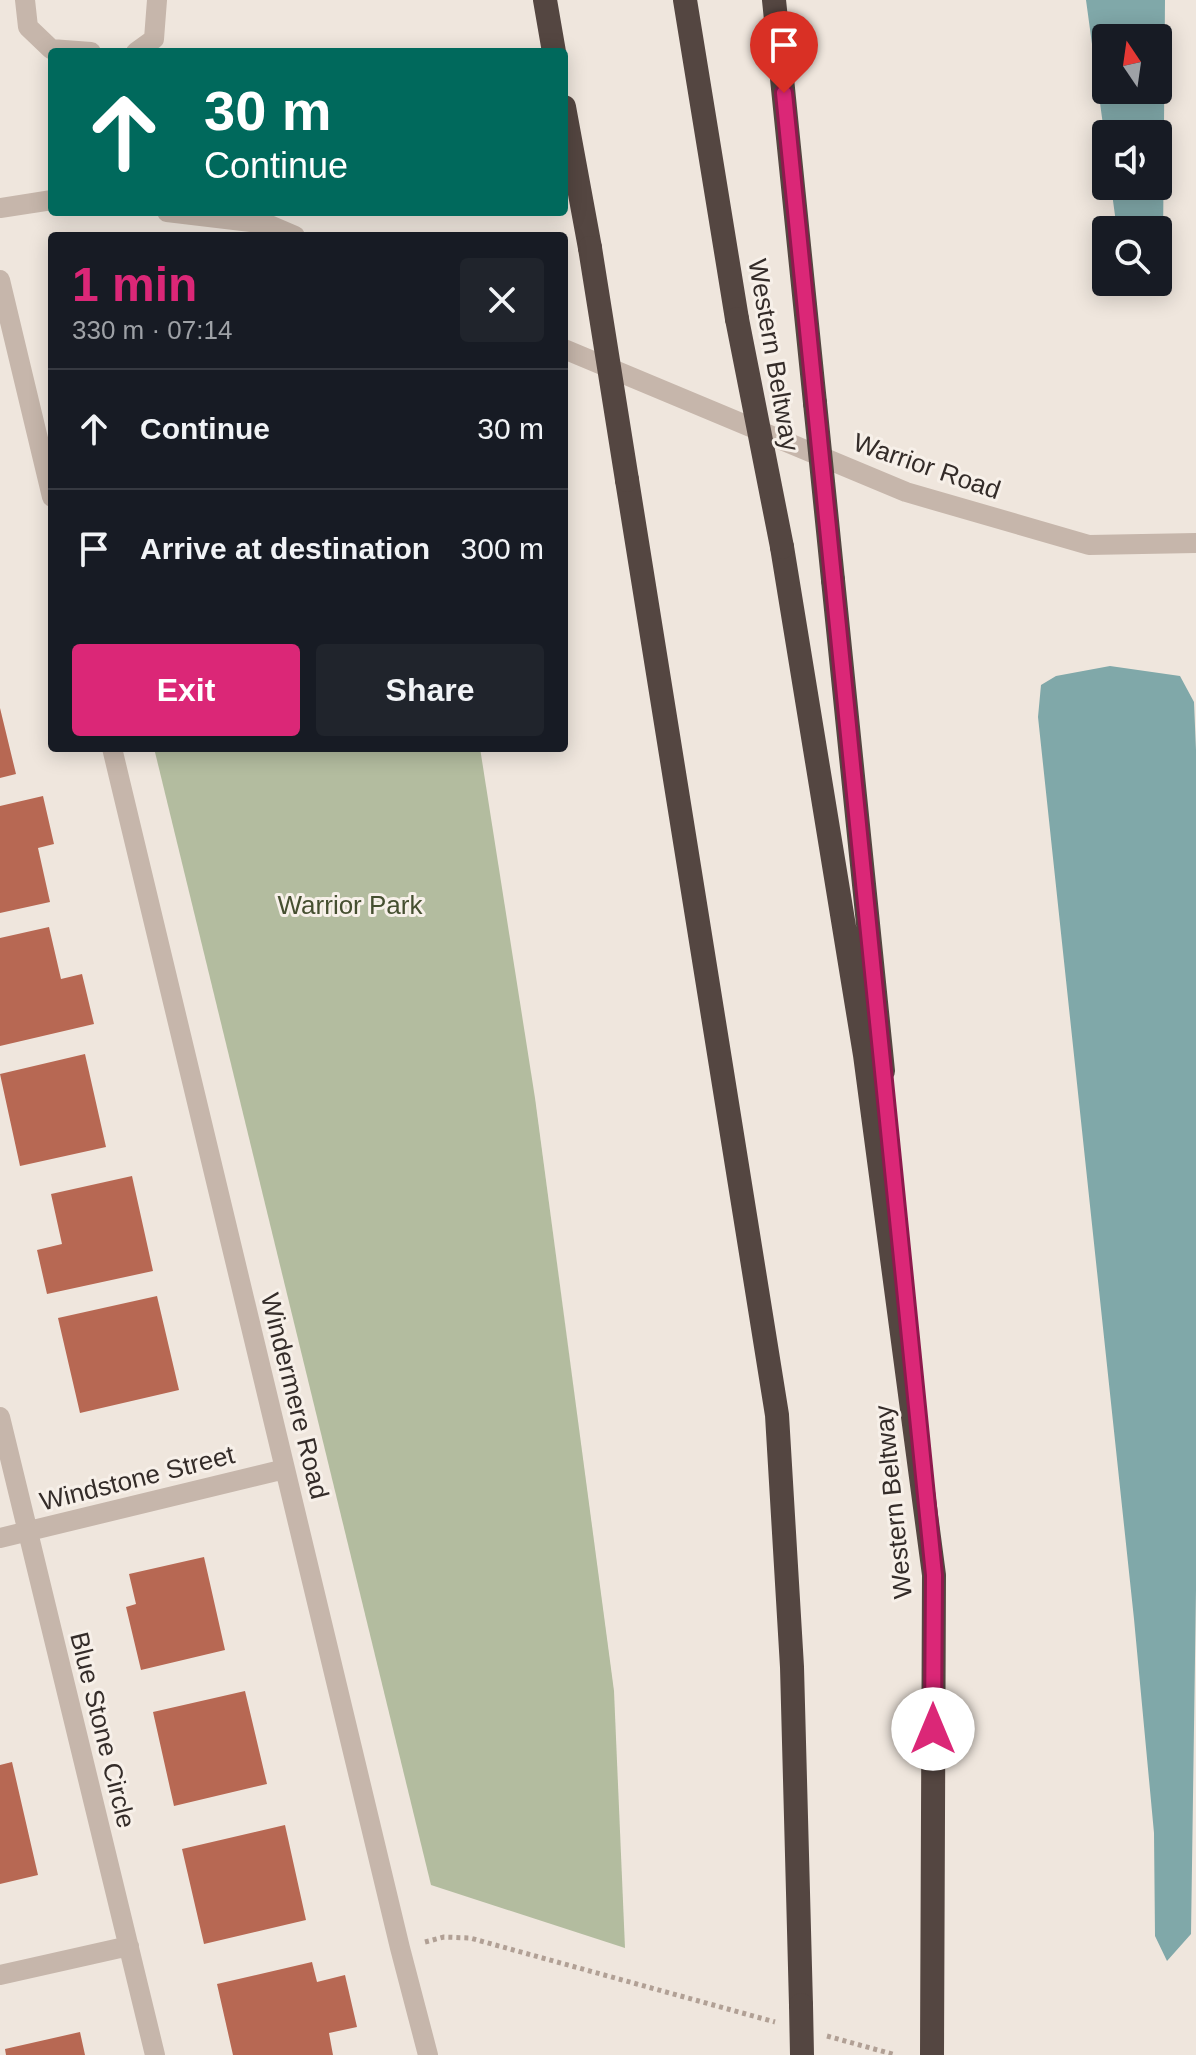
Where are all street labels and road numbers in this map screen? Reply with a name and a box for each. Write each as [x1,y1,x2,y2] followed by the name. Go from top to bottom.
[742,257,806,453] street label: Western Beltway
[849,427,1005,505] street label: Warrior Road
[255,1290,335,1502] street label: Windermere Road
[868,1404,918,1600] street label: Western Beltway
[37,1439,238,1517] street label: Windstone Street
[64,1629,142,1831] street label: Blue Stone Circle

